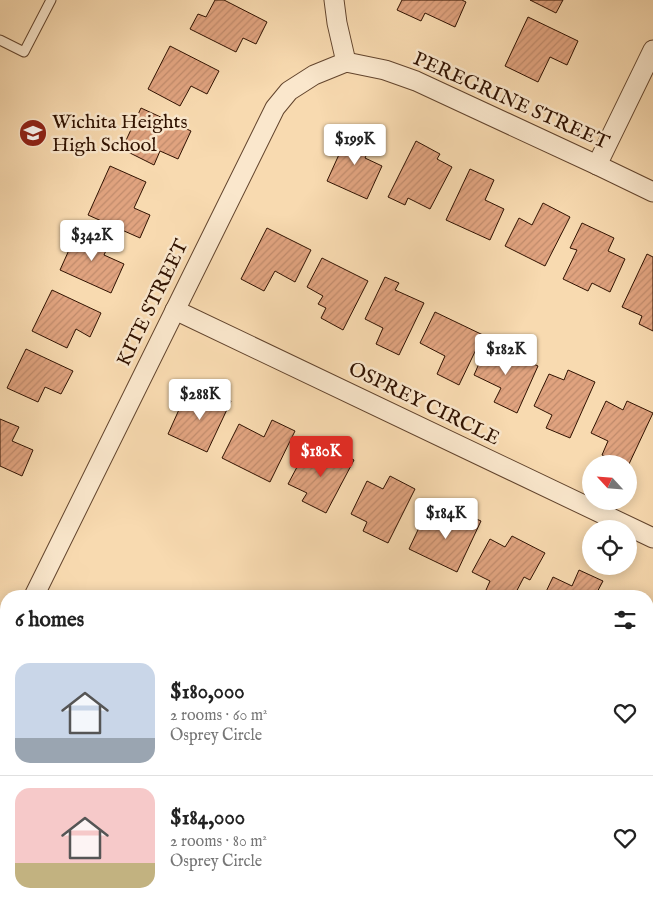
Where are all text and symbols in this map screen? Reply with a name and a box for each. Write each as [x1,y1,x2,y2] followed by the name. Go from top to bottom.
[409,47,613,156] street label: PEREGRINE STREET
[52,110,188,158] place label: Wichita Heights High School
[18,118,48,148] school or university icon: Wichita Heights High School
[320,124,390,166] pin: $199K
[335,130,375,150] text: $199K
[57,220,127,262] pin: $342K
[71,226,113,246] text: $342K
[112,235,195,371] street label: KITE STREET
[471,334,541,376] pin: $182K
[486,340,526,360] text: $182K
[344,357,504,451] street label: OSPREY CIRCLE
[165,378,235,421] pin: $288K
[180,385,220,405] text: $288K
[286,436,356,478] pin: $180K
[301,442,341,462] text: $180K
[582,455,638,510] north arrow
[582,455,637,575] map controls
[411,498,481,540] pin: $184K
[426,504,466,524] text: $184K
[582,520,637,575] button: locate
[611,606,639,634] icon: filters
[15,607,84,634] text: 6 homes
[170,679,245,706] text: $180,000
[55,683,115,743] icon: home
[611,699,639,727] icon: heart
[170,706,268,726] text: 2 rooms · 60 m²
[170,726,262,746] text: Osprey Circle
[170,805,245,832] text: $184,000
[55,808,115,868] icon: home
[611,824,639,852] icon: heart
[170,832,267,852] text: 2 rooms · 80 m²
[170,852,262,872] text: Osprey Circle

